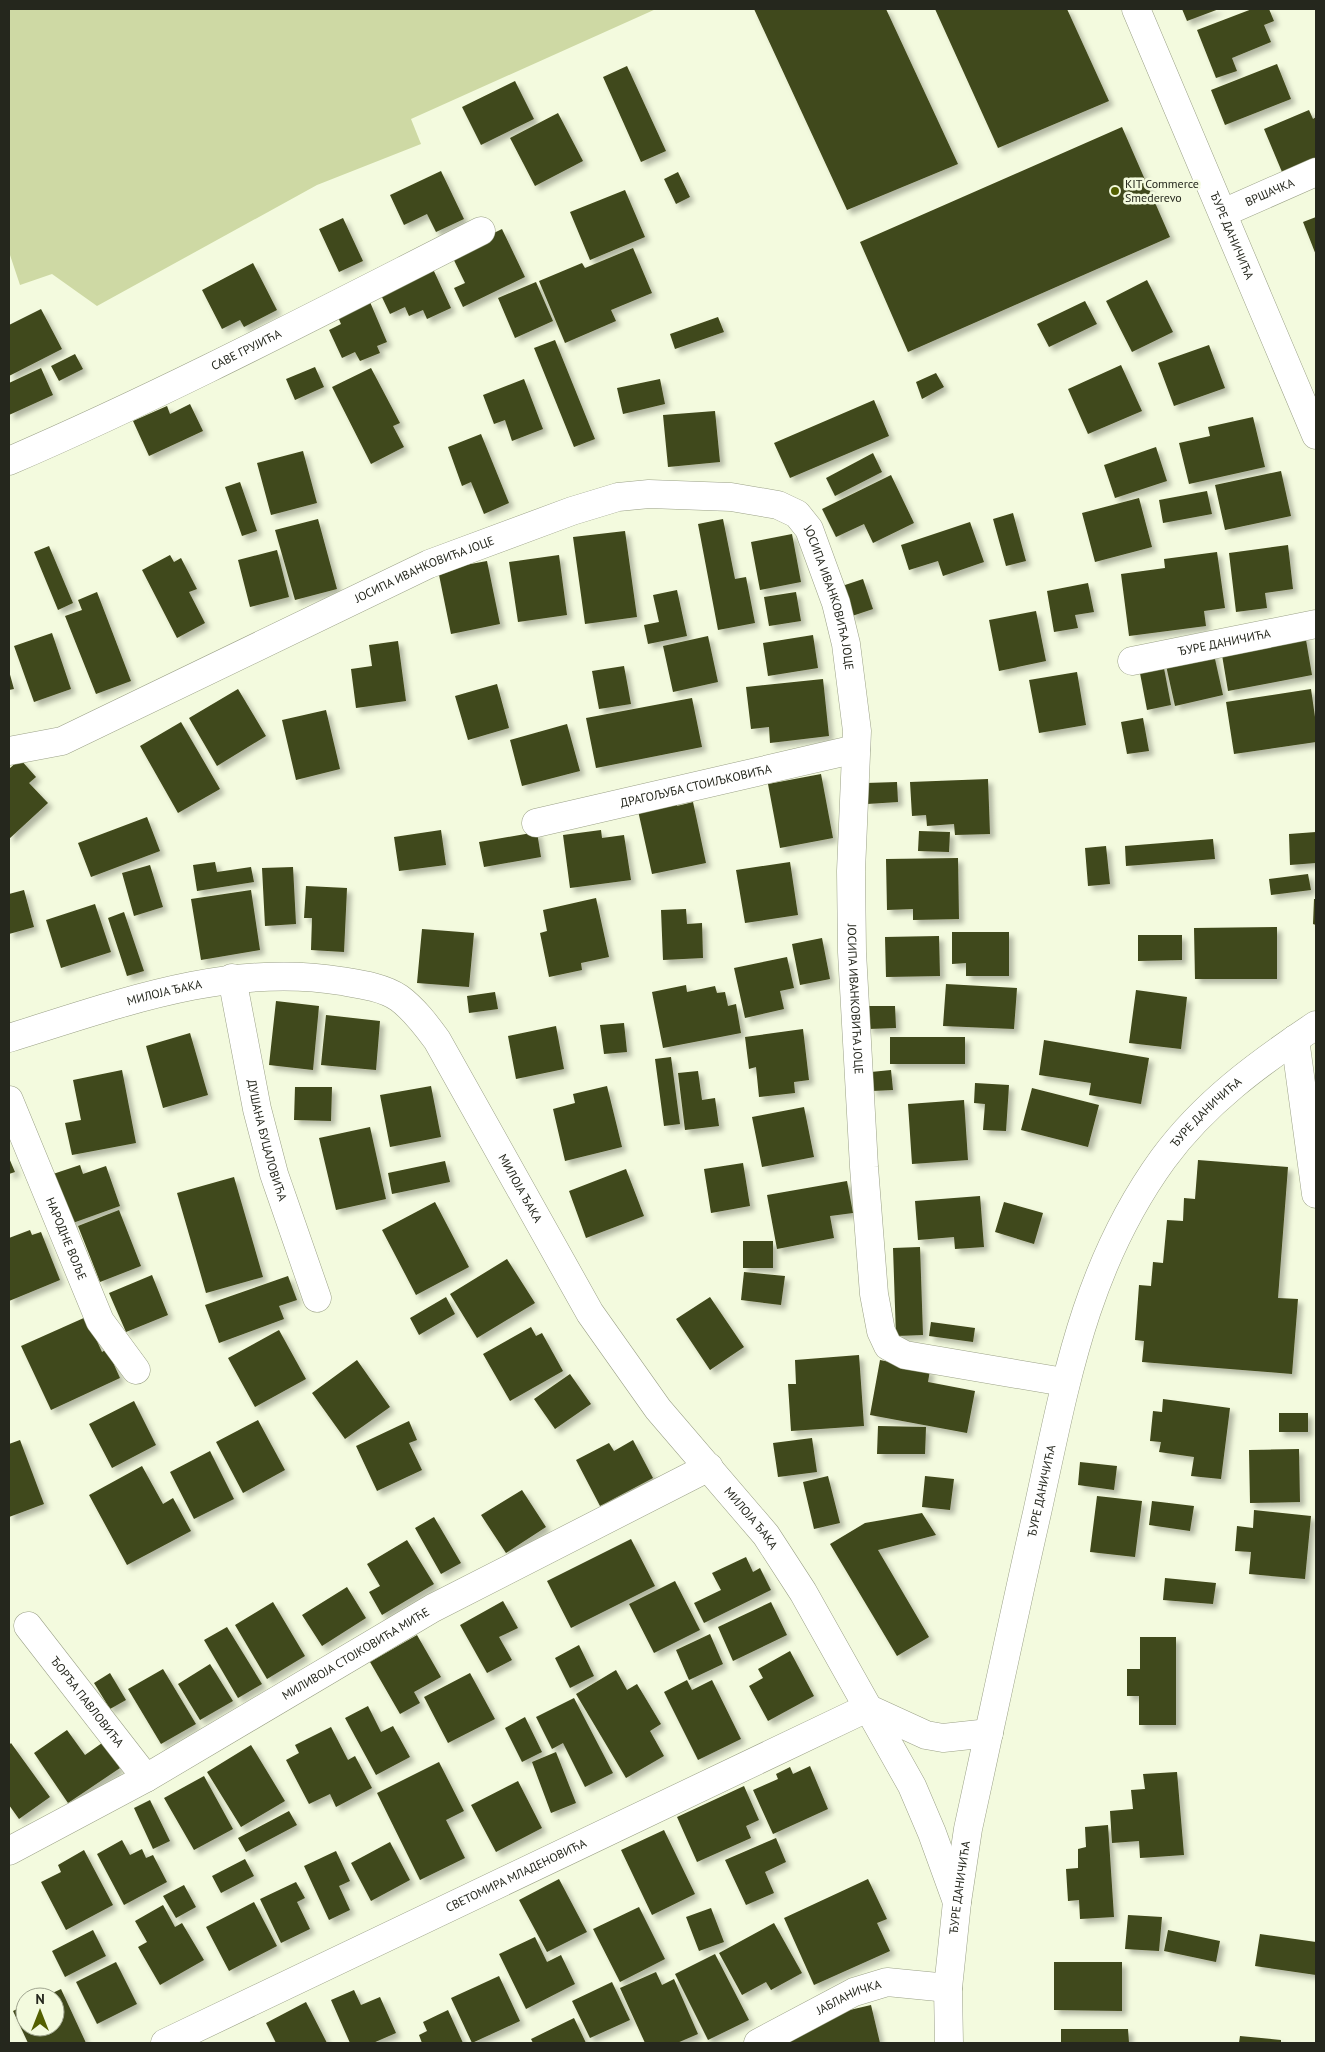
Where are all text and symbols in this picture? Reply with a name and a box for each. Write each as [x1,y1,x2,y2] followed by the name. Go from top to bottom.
[1243,175,1296,209] street label: ВРШАЧКА
[1125,176,1199,205] place label: KIT Commerce Smederevo
[1109,185,1121,197] marker: KIT Commerce Smederevo
[1207,189,1257,282] street label: ЂУРЕ ДАНИЧИЋА
[208,326,284,373] street label: САВЕ ГРУЈИЋА
[801,521,857,671] street label: ЈОСИПА ИВАНКОВИЋА ЈОЦЕ
[351,533,496,606] street label: ЈОСИПА ИВАНКОВИЋА ЈОЦЕ
[1176,625,1272,659] street label: ЂУРЕ ДАНИЧИЋА
[619,761,773,810] street label: ДРАГОЉУБА СТОИЉКОВИЋА
[845,923,867,1075] street label: ЈОСИПА ИВАНКОВИЋА ЈОЦЕ
[125,976,203,1008] street label: МИЛОЈА ЂАКА
[1167,1074,1244,1151] street label: ЂУРЕ ДАНИЧИЋА
[245,1078,291,1203] street label: ДУШАНА БУЦАЛОВИЋА
[495,1151,546,1225] street label: МИЛОЈА ЂАКА
[43,1195,90,1282] street label: НАРОДНЕ ВОЉЕ
[1024,1443,1059,1539] street label: ЂУРЕ ДАНИЧИЋА
[721,1484,781,1552] street label: МИЛОЈА ЂАКА
[279,1604,432,1703] street label: МИЛИВОЈА СТОЈКОВИЋА МИЋЕ
[47,1653,127,1750] street label: ЂОРЂА ПАВЛОВИЋА
[443,1835,589,1915] street label: СВЕТОМИРА МЛАДЕНОВИЋА
[946,1840,973,1935] street label: ЂУРЕ ДАНИЧИЋА
[813,1976,883,2018] street label: ЈАБЛАНИЧКА
[15,1987,65,2037] north arrow
[35,1990,45,2008] text: N

